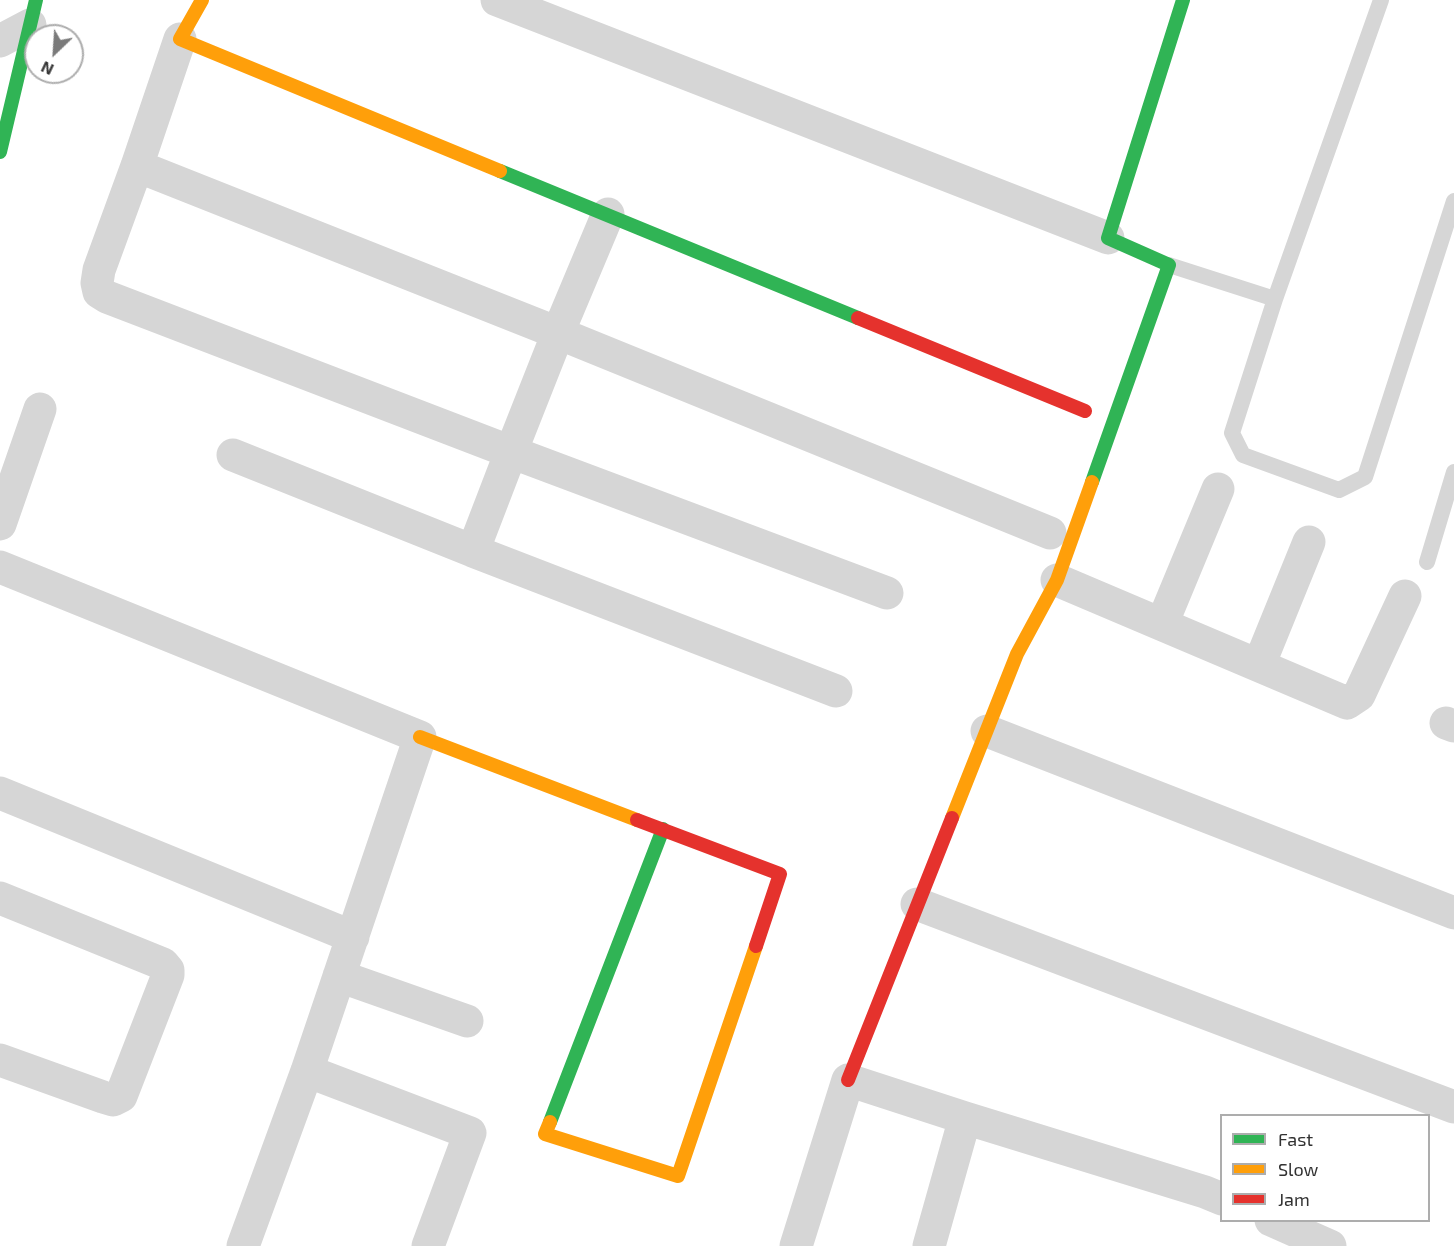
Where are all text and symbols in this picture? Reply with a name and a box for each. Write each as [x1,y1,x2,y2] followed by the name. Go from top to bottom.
[24,24,84,84] north arrow
[38,58,56,80] text: N
[1220,1114,1430,1222] legend
[1278,1128,1313,1150] text: Fast
[1278,1158,1318,1180] text: Slow
[1278,1188,1310,1210] text: Jam

